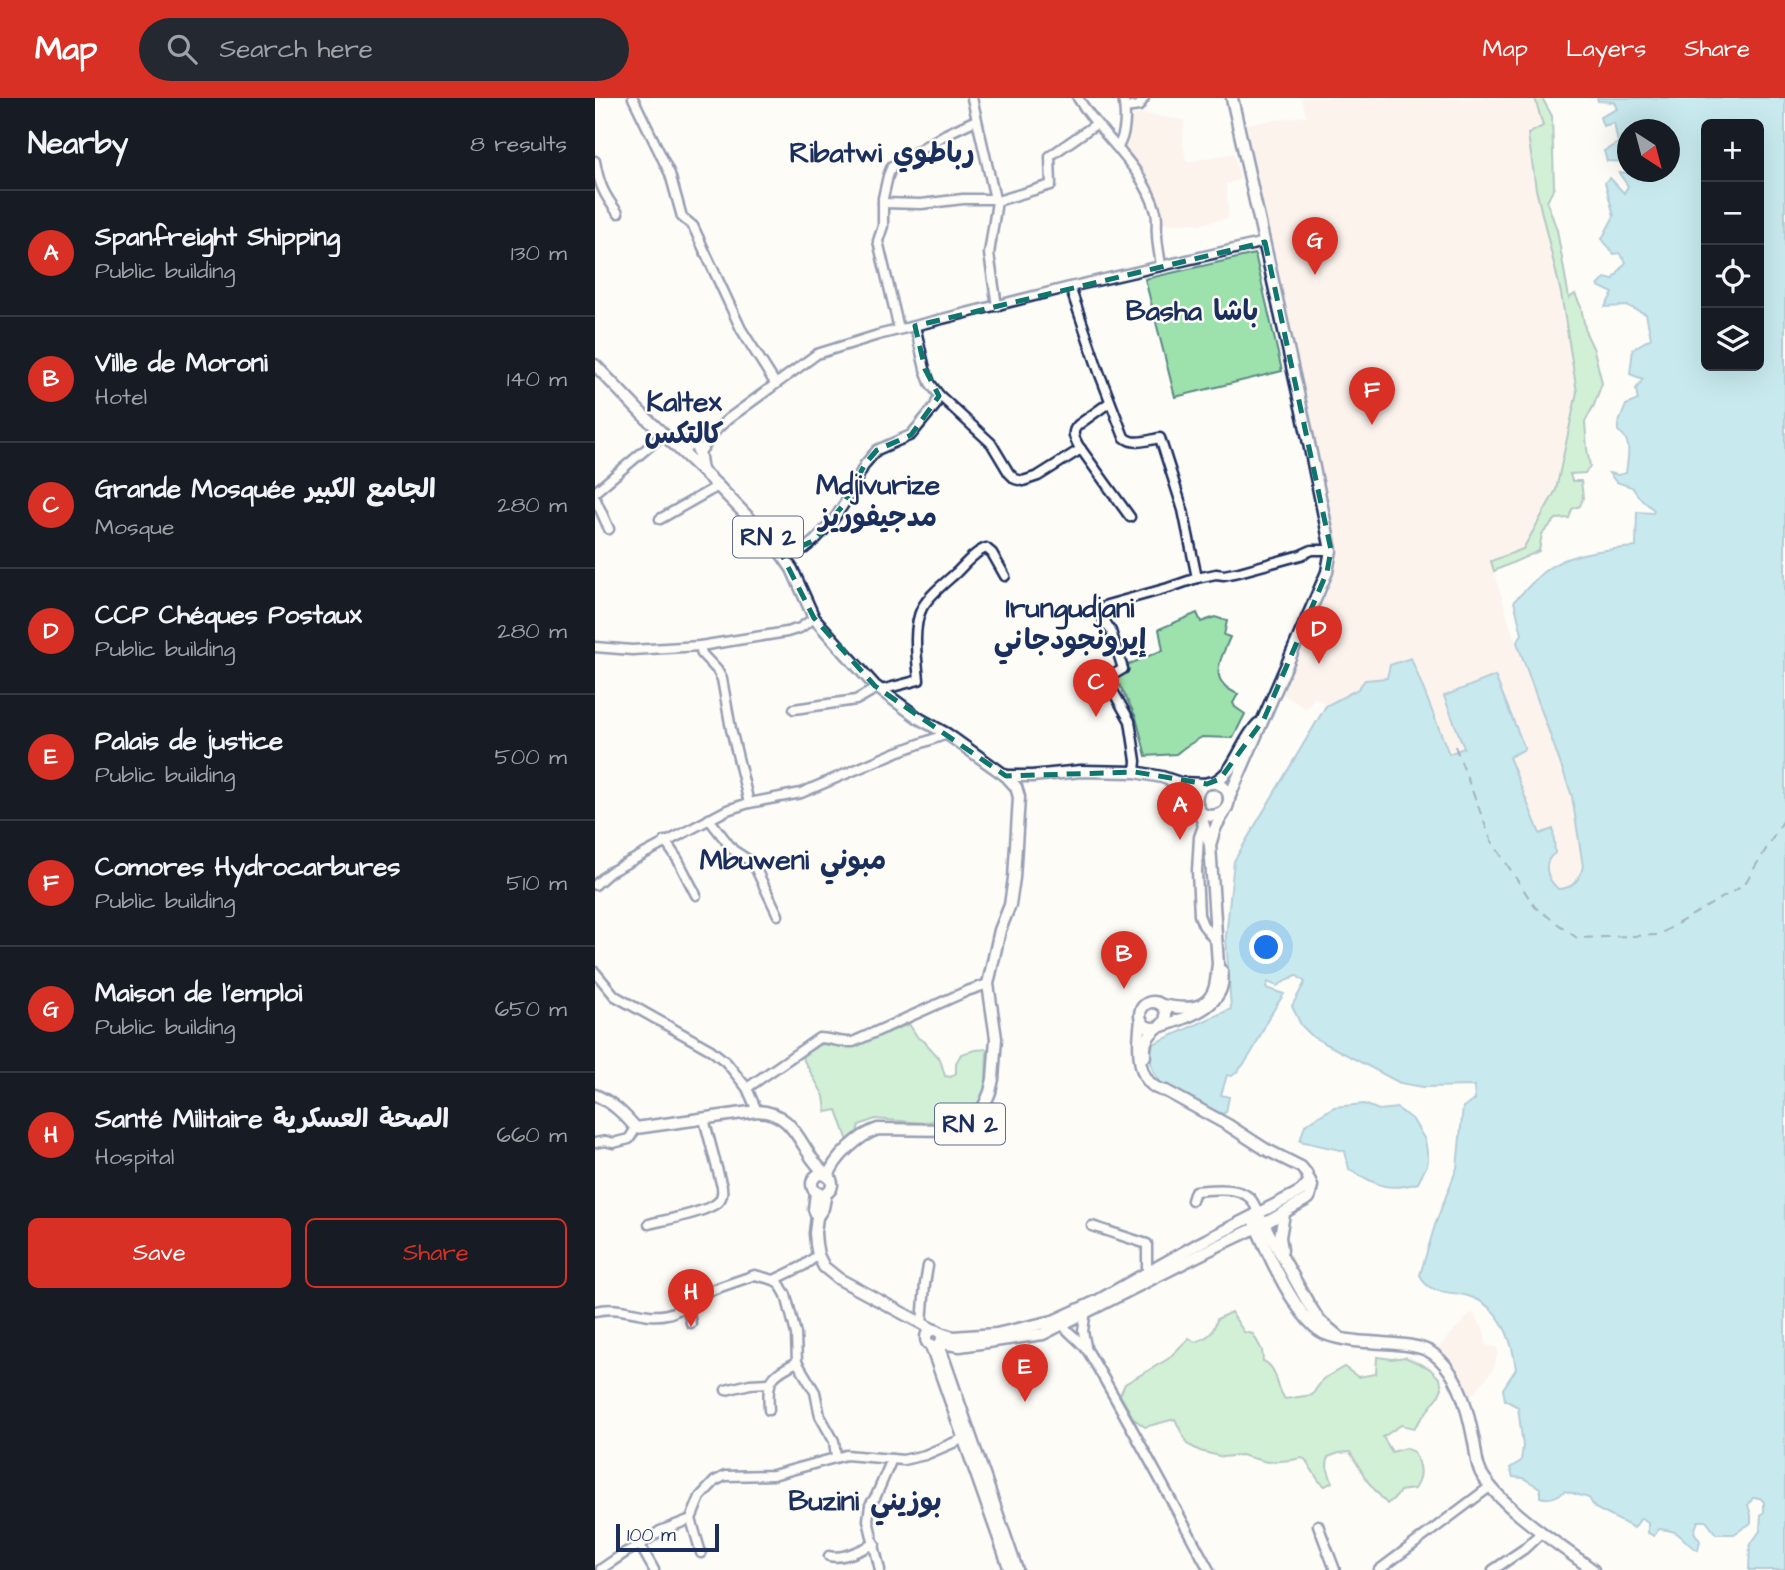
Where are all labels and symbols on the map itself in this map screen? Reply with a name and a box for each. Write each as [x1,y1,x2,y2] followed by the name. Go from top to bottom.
[1617,119,1680,182] north arrow
[790,134,974,173] district label: Ribatwi رباطوي
[1292,217,1338,275] pin: G
[1126,292,1258,331] district label: Basha باشا
[1349,367,1395,425] pin: F
[645,383,724,454] district label: Kaltex كالتكس
[816,466,940,537] district label: Mdjivurize مدجيفوريز
[733,516,803,558] road number: RN 2
[994,589,1146,665] district label: Irungudjani إيرونجودجاني
[1296,606,1342,664] pin: D
[1073,659,1119,717] pin: C
[1157,782,1203,840] pin: A
[700,841,886,885] district label: Mbuweni مبوني
[1249,930,1283,964] your location
[1101,931,1147,989] pin: B
[935,1104,1005,1144] road number: RN 2
[668,1269,714,1327] pin: H
[1002,1344,1048,1402] pin: E
[788,1482,942,1526] district label: Buzini بوزيني
[616,1521,719,1553] scale bar

